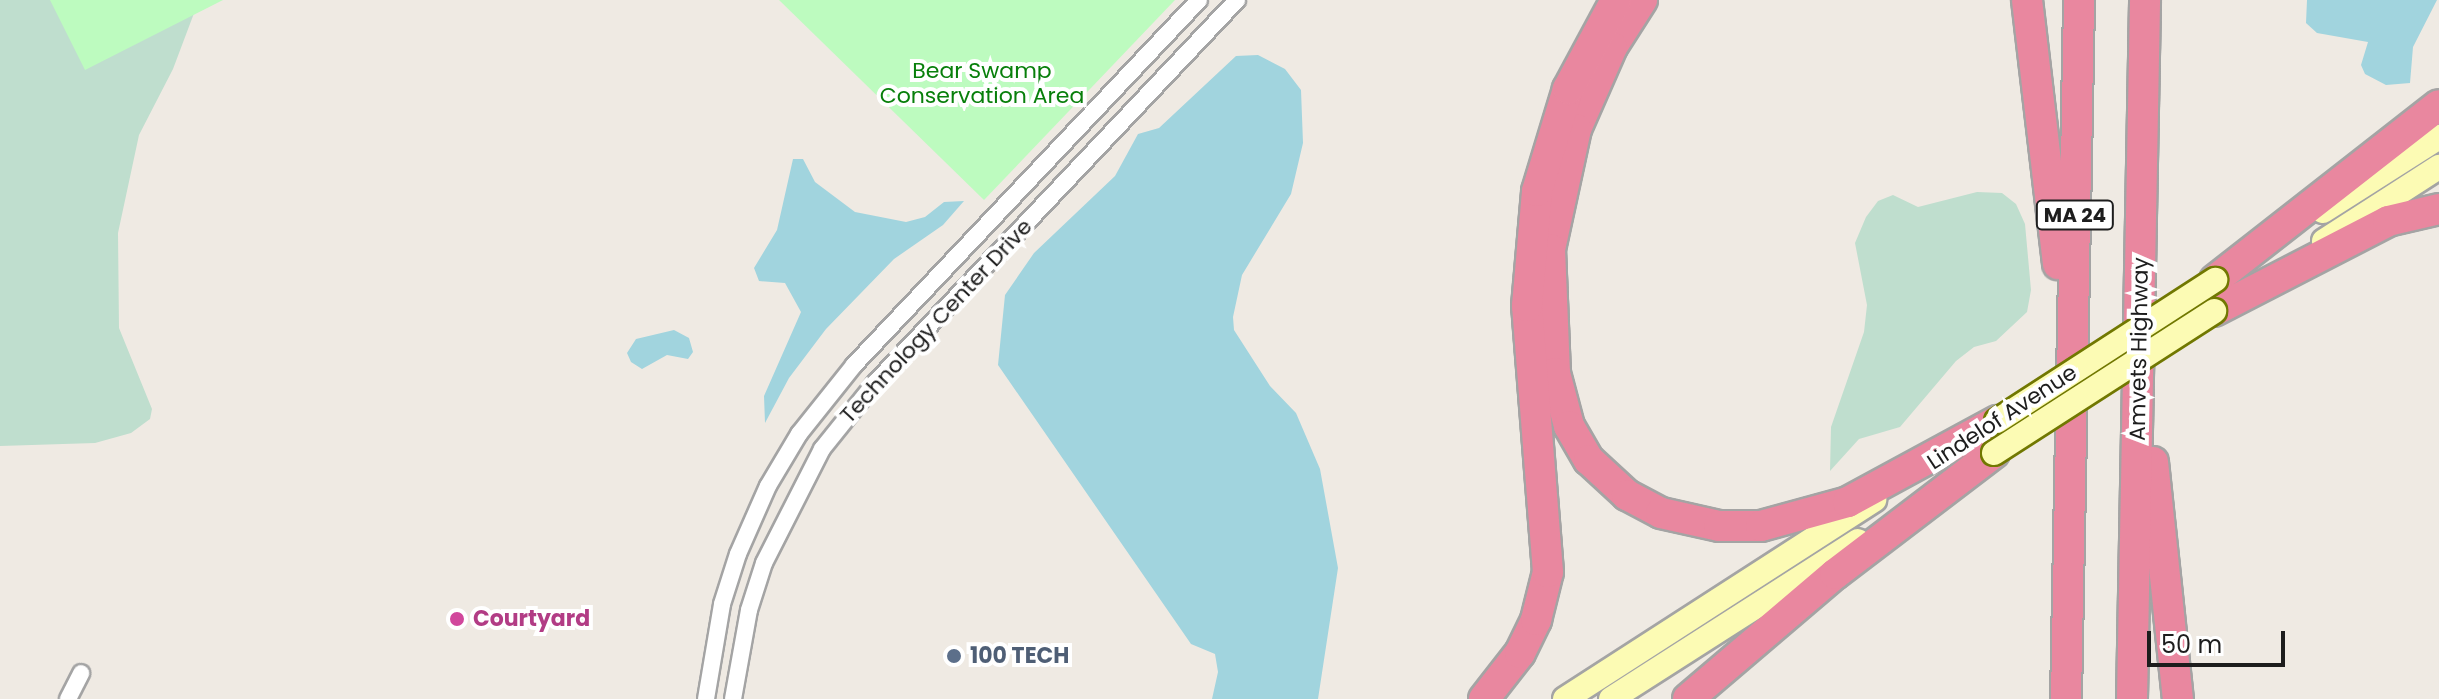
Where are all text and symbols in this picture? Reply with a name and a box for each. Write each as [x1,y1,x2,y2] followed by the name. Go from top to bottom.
[880,57,1084,108] park label: Bear Swamp Conservation Area
[2035,199,2115,231] road number: MA 24
[834,214,1038,428] street label: Technology Center Drive
[2124,257,2154,441] street label: Amvets Highway
[1922,359,2082,475] street label: Lindelof Avenue
[473,606,590,632] place label: Courtyard
[448,610,466,628] marker: Courtyard
[2151,615,2289,665] scale bar
[2161,628,2222,661] text: 50 m
[970,643,1069,669] place label: 100 TECH
[945,647,963,665] marker: 100 TECH

